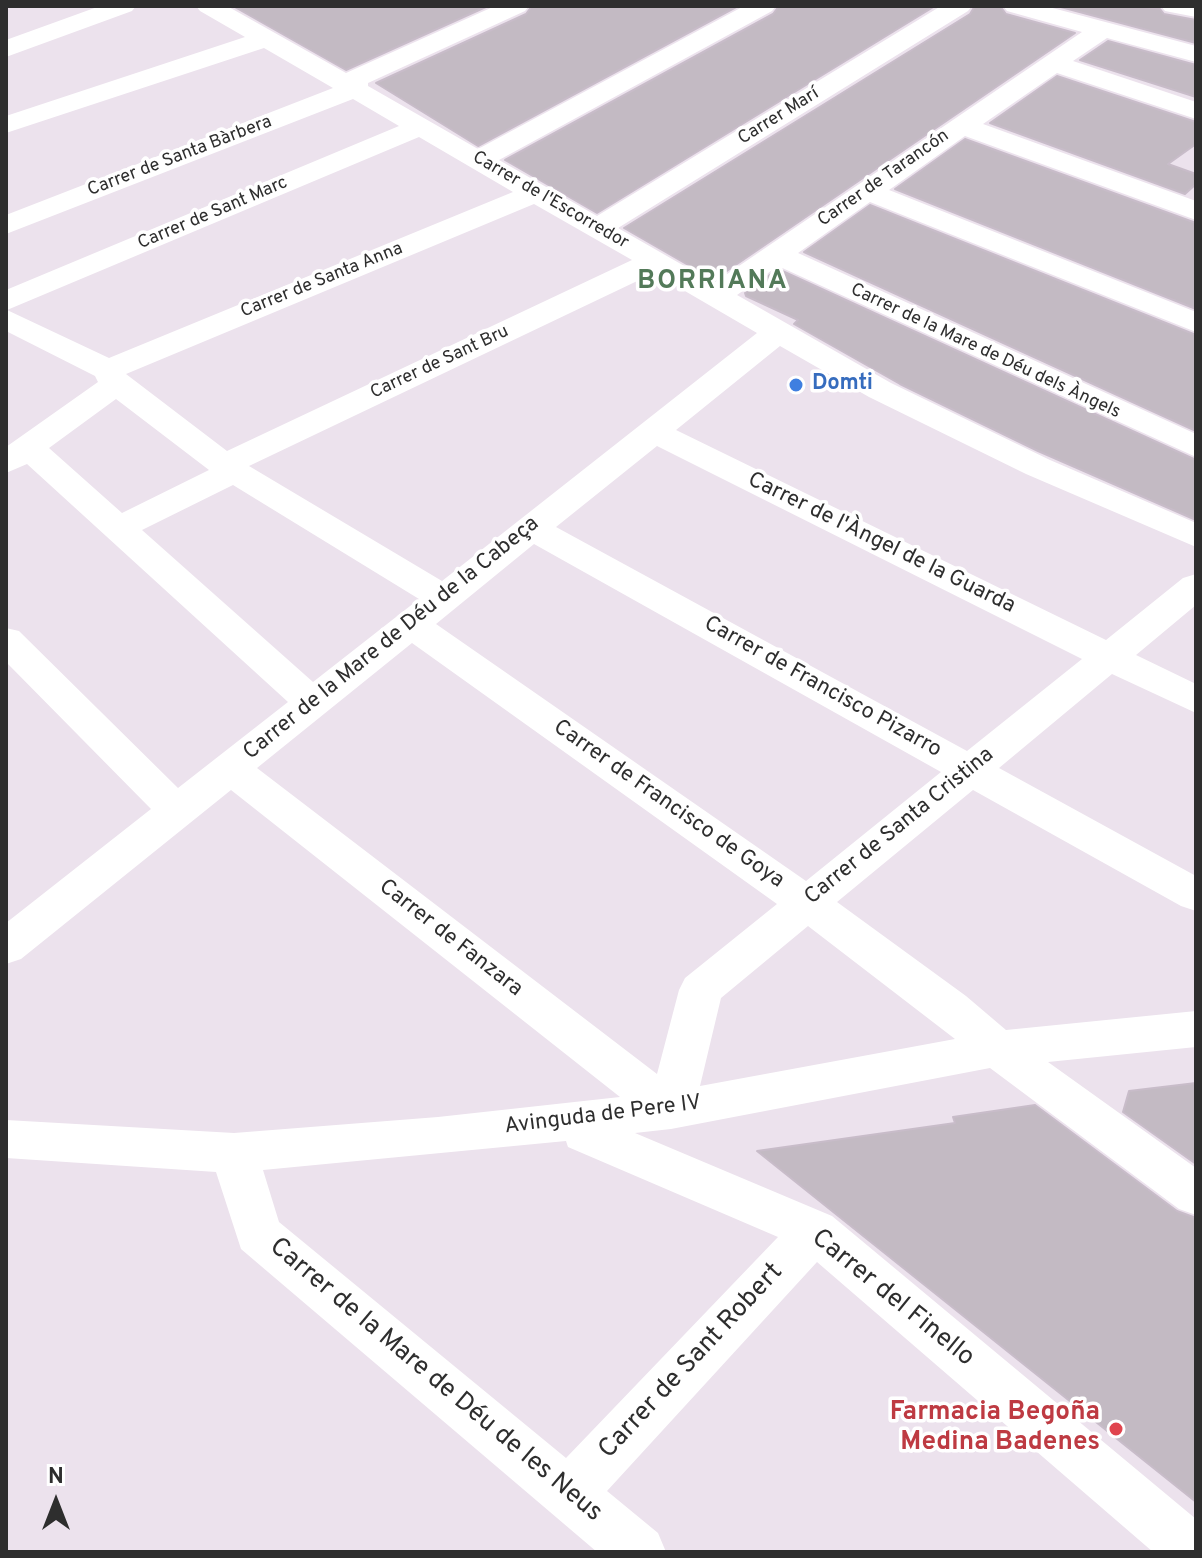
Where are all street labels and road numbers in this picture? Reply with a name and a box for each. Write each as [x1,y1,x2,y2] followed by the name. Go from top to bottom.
[735,84,823,150] street label: Carrer Marí
[85,112,275,202] street label: Carrer de Santa Bàrbera
[814,126,954,232] street label: Carrer de Tarancón
[468,147,632,255] street label: Carrer de l'Escorredor
[135,173,291,255] street label: Carrer de Sant Marc
[238,239,406,323] street label: Carrer de Santa Anna
[847,280,1123,424] street label: Carrer de la Mare de Déu dels Àngels
[367,321,513,405] street label: Carrer de Sant Bru
[743,468,1019,620] street label: Carrer de l'Àngel de la Guarda
[239,511,545,767] street label: Carrer de la Mare de Déu de la Cabeça
[699,612,945,764] street label: Carrer de Francisco Pizarro
[547,715,789,895] street label: Carrer de Francisco de Goya
[800,743,1000,911] street label: Carrer de Santa Cristina
[373,875,527,1003] street label: Carrer de Fanzara
[503,1091,703,1141] street label: Avinguda de Pere IV
[804,1224,980,1374] street label: Carrer del Finello
[262,1232,608,1530] street label: Carrer de la Mare de Déu de les Neus
[593,1258,791,1466] street label: Carrer de Sant Robert

